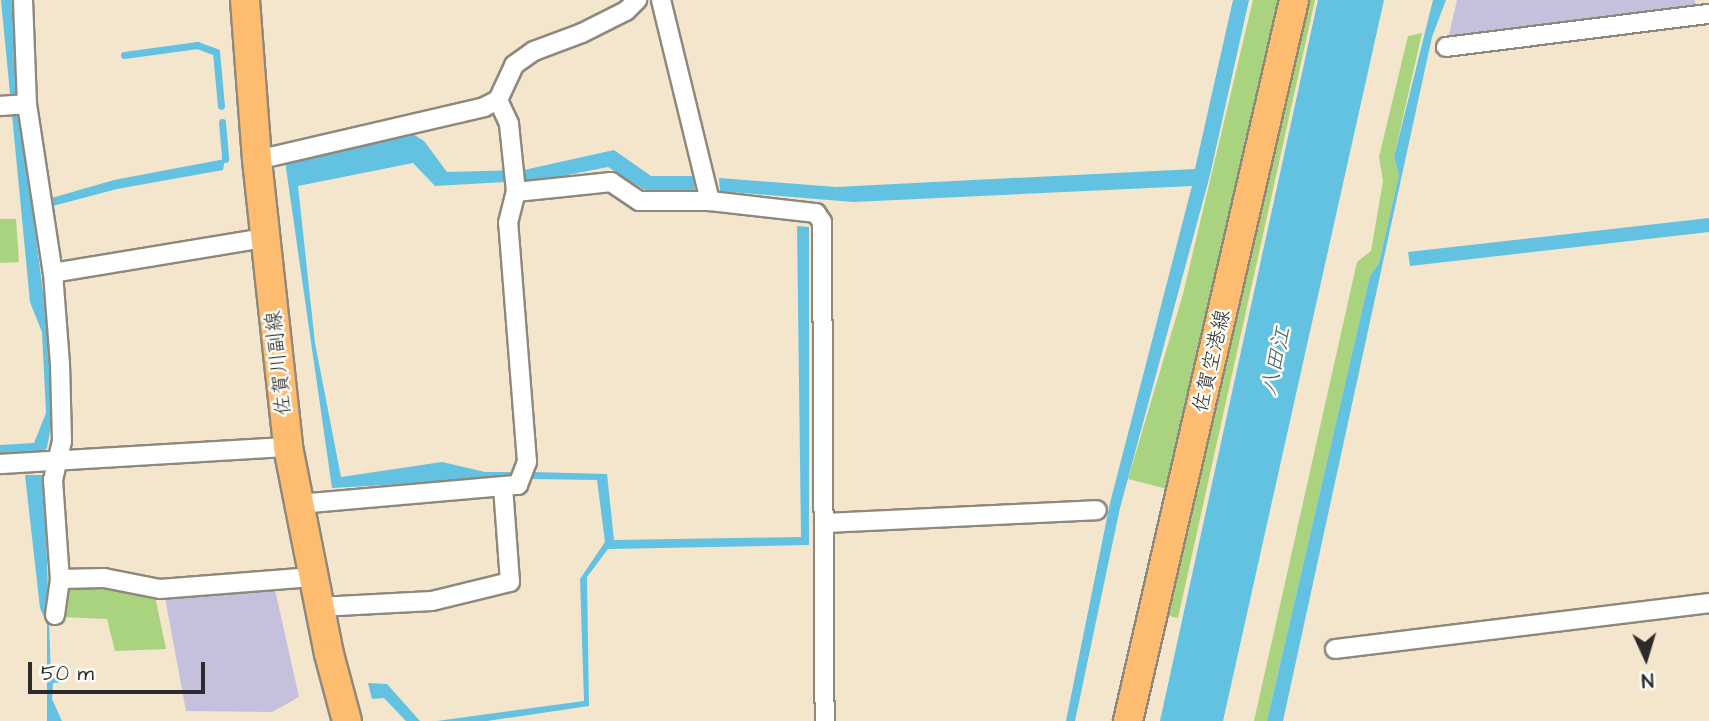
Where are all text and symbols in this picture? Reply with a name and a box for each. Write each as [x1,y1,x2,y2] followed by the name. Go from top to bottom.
[1188,307,1236,415] street label: 佐賀空港線
[261,309,297,417] street label: 佐賀川副線
[1255,324,1297,398] water label: 八田江
[1611,623,1681,693] north arrow
[32,648,208,692] scale bar
[41,659,94,688] text: 50 m
[1641,666,1654,693] text: N

